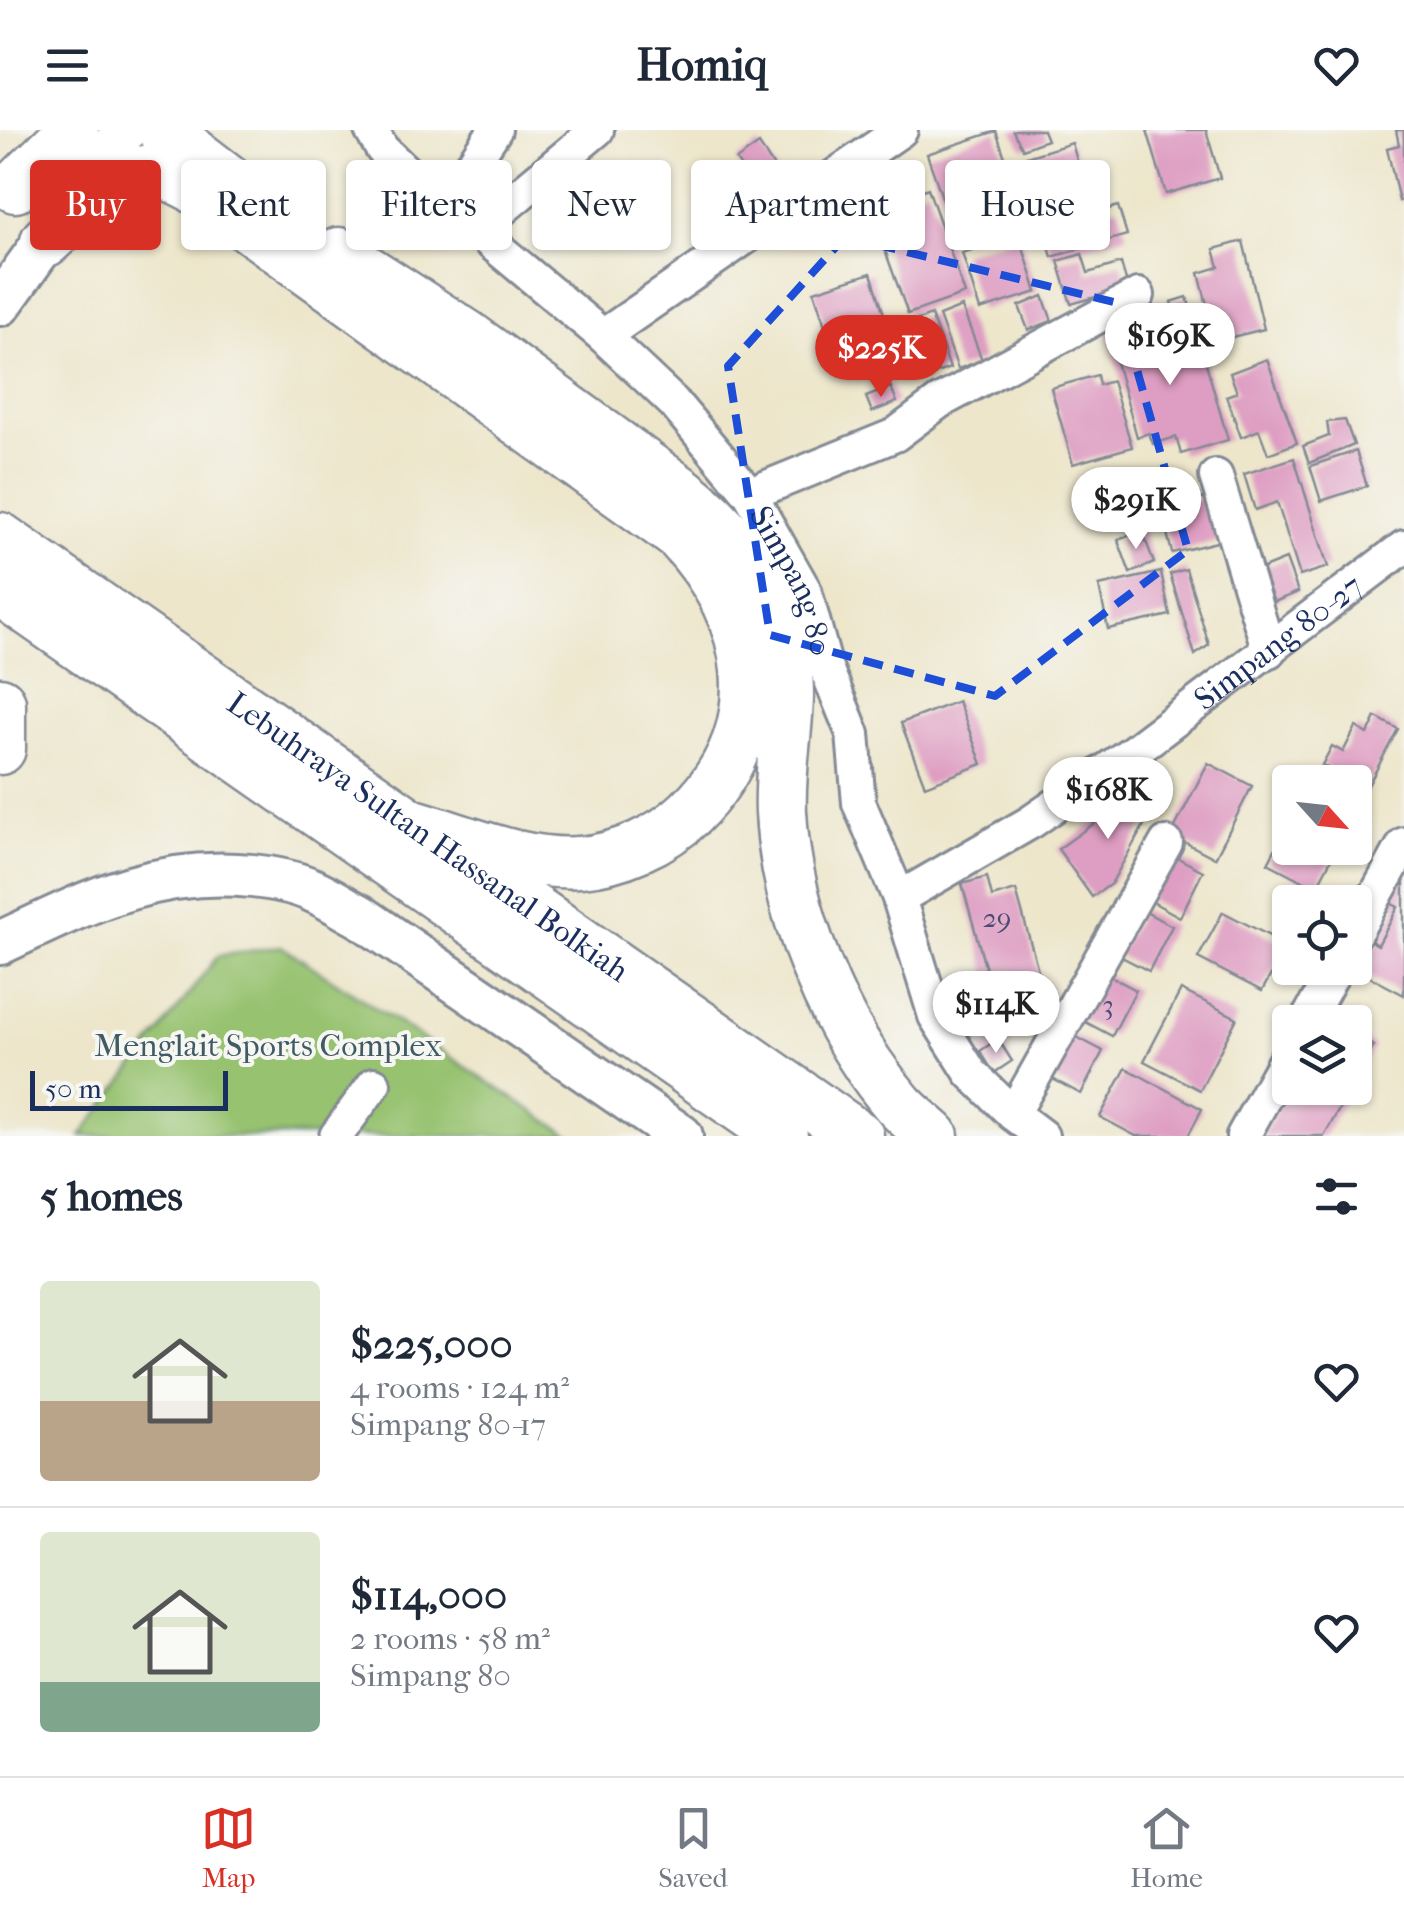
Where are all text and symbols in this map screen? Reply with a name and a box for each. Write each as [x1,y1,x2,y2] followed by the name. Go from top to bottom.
[40,38,95,93] icon: menu
[1309,38,1364,93] icon: heart
[636,39,768,92] text: Homiq
[30,160,161,250] chip: Buy
[181,160,326,250] chip: Rent
[346,160,512,250] chip: Filters
[532,160,671,250] chip: New
[691,160,925,250] chip: Apartment
[945,160,1110,250] chip: House
[1100,303,1240,388] pin: $169K
[811,315,951,400] pin: $225K
[1127,317,1213,354] text: $169K
[837,329,925,366] text: $225K
[1066,467,1206,552] pin: $291K
[1093,481,1179,518] text: $291K
[742,500,840,660] street label: Simpang 80
[1187,567,1370,718] street label: Simpang 80-27
[220,684,636,990] street label: Lebuhraya Sultan Hassanal Bolkiah
[1038,757,1178,842] pin: $168K
[1272,765,1372,865] north arrow
[1272,765,1372,1105] map controls
[1065,771,1151,808] text: $168K
[1272,885,1372,985] button: locate
[982,901,1012,934] house number: 29
[926,971,1066,1056] pin: $114K
[955,985,1037,1022] text: $114K
[1102,988,1114,1021] house number: 3
[1272,1005,1372,1105] button: layers
[94,1027,442,1064] park label: Menglait Sports Complex
[30,1066,228,1110] scale bar
[45,1072,102,1105] text: 50 m
[1309,1169,1364,1224] icon: filters
[40,1172,183,1221] text: 5 homes
[350,1320,513,1369] text: $225,000
[120,1321,240,1441] icon: home
[1309,1354,1364,1409] icon: heart
[350,1369,569,1406] text: 4 rooms · 124 m²
[350,1406,546,1443] text: Simpang 80-17
[350,1571,507,1620] text: $114,000
[120,1572,240,1692] icon: home
[1309,1605,1364,1660] icon: heart
[350,1620,550,1657] text: 2 rooms · 58 m²
[350,1657,511,1694] text: Simpang 80
[201,1801,256,1894] tab: Map
[658,1801,728,1894] tab: Saved
[1130,1801,1203,1894] tab: Home

